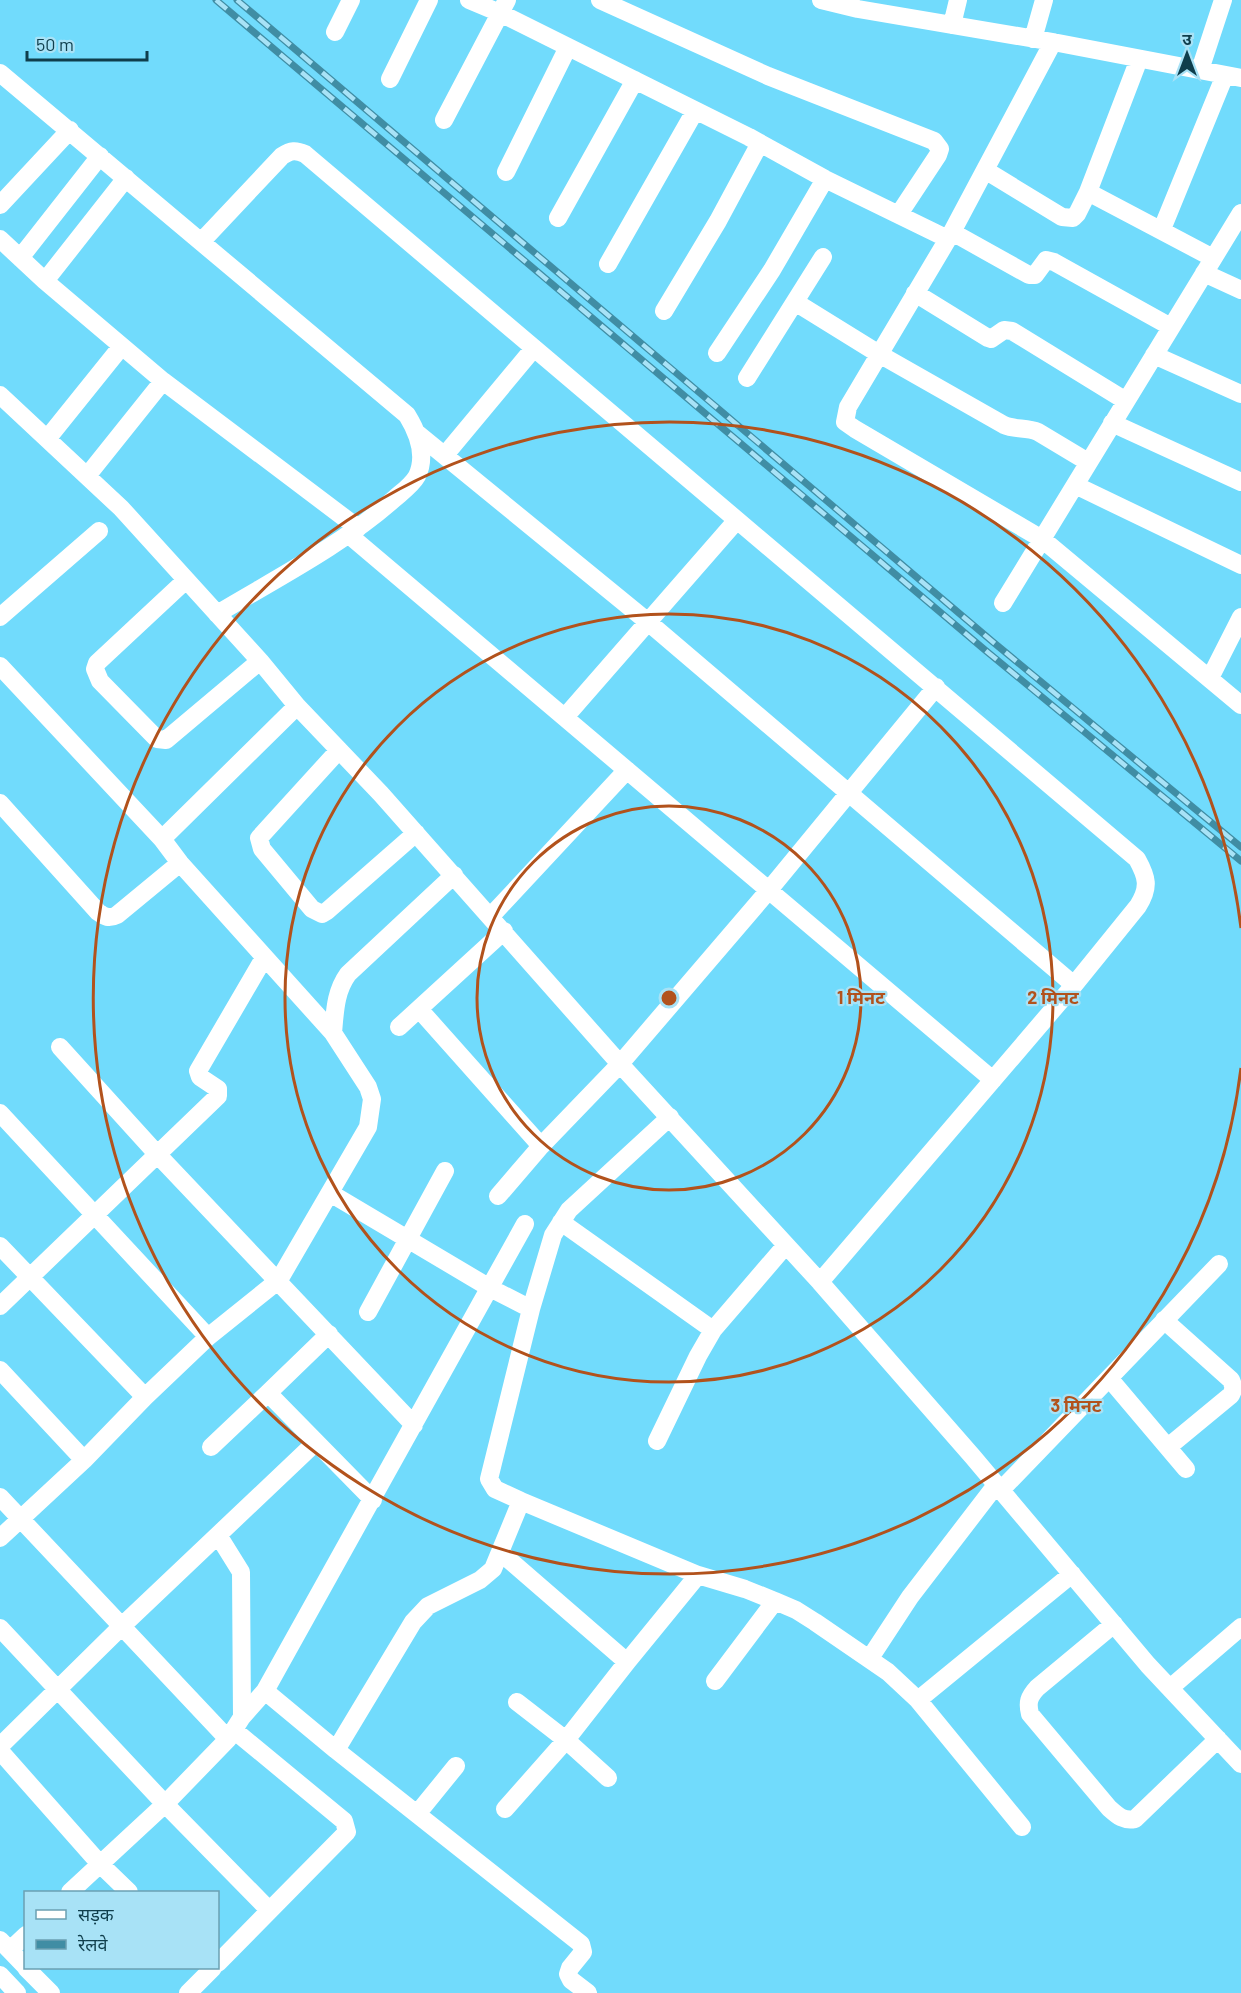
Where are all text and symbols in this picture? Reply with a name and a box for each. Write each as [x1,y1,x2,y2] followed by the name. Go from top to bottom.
[27,24,147,62] scale bar
[1157,24,1217,84] north arrow
[1182,29,1192,48] text: उ
[36,33,74,55] text: 50 m
[837,986,885,1008] text: 1 मिनट
[1027,986,1079,1008] text: 2 मिनट
[659,988,679,1008] centre of rings
[1050,1394,1102,1416] text: 3 मिनट
[24,1891,219,1969] legend
[78,1903,115,1925] text: सड़क
[77,1933,109,1955] text: रेलवे

